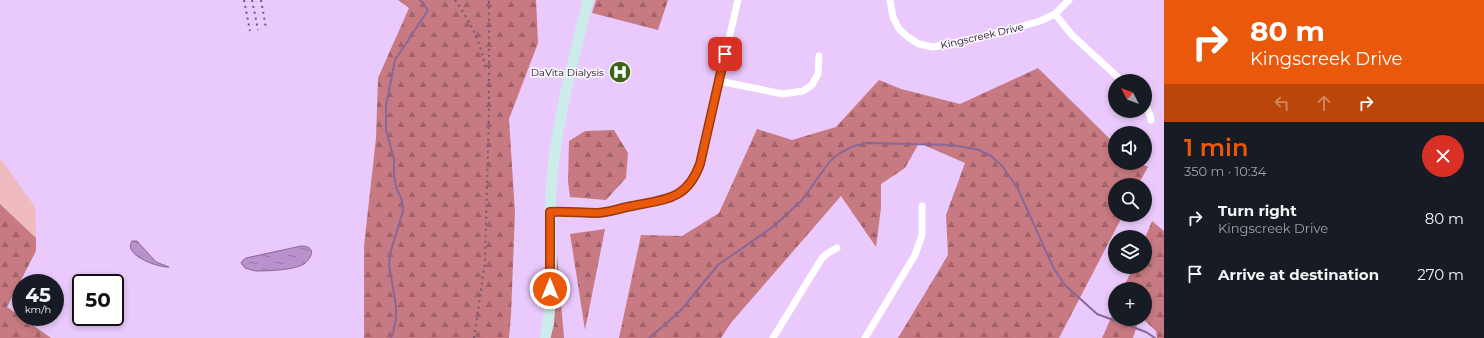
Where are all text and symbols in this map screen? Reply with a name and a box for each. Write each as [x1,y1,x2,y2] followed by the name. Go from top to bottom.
[1250,14,1325,48] text: 80 m
[1184,16,1236,68] icon: right
[939,20,1025,52] street label: Kingscreek Drive
[708,37,742,71] pin
[714,43,736,65] icon: arrive
[1250,48,1402,70] text: Kingscreek Drive
[607,59,633,85] hospital icon: DaVita Dialysis
[531,66,604,79] place label: DaVita Dialysis
[1108,74,1152,118] north arrow
[1108,74,1152,326] map controls
[1271,92,1293,114] icon: left
[1313,92,1335,114] icon: ahead
[1355,92,1377,114] icon: right
[1108,126,1152,170] button: sound
[1184,133,1248,162] text: 1 min
[1422,135,1464,177] button: close
[1184,163,1266,179] text: 350 m · 10:34
[1108,178,1152,222] button: search
[1218,201,1297,220] text: Turn right
[1184,207,1206,229] icon: right
[1425,209,1464,228] text: 80 m
[1218,220,1328,236] text: Kingscreek Drive
[1108,230,1152,274] button: layers
[1184,263,1206,285] icon: arrive
[1218,265,1379,284] text: Arrive at destination
[1417,265,1464,284] text: 270 m
[529,268,571,310] position arrow
[72,274,124,326] speed limit sign: 50
[1108,282,1152,326] button: +
[25,283,51,307] text: 45
[25,303,51,316] text: km/h

